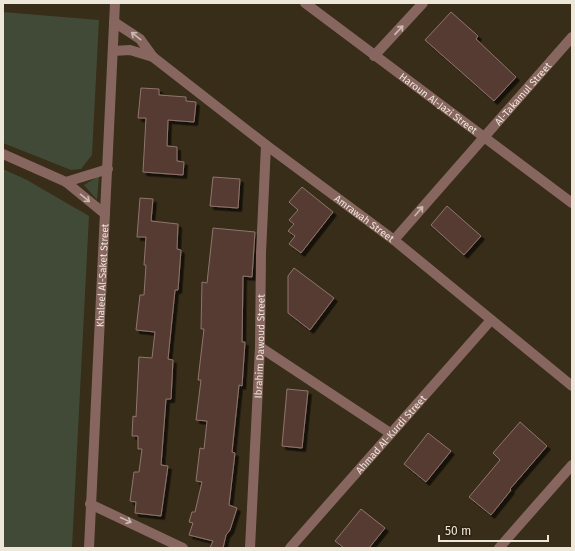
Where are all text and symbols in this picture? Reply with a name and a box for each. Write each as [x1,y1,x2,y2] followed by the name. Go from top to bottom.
[394,25,403,35] one-way arrow
[131,32,142,41] one-way arrow
[492,60,554,128] street label: Al-Takamul Street
[397,71,480,137] street label: Haroun Al-Jazi Street
[332,193,396,245] street label: Amrawah Street
[80,194,91,202] one-way arrow
[415,205,424,216] one-way arrow
[95,223,111,327] street label: Khaleel Al-Saket Street
[252,294,268,399] street label: Ibrahim Dawoud Street
[353,393,429,476] street label: Ahmad Al-Kurdi Street
[119,517,131,524] one-way arrow
[439,517,548,543] scale bar
[445,524,471,538] text: 50 m

